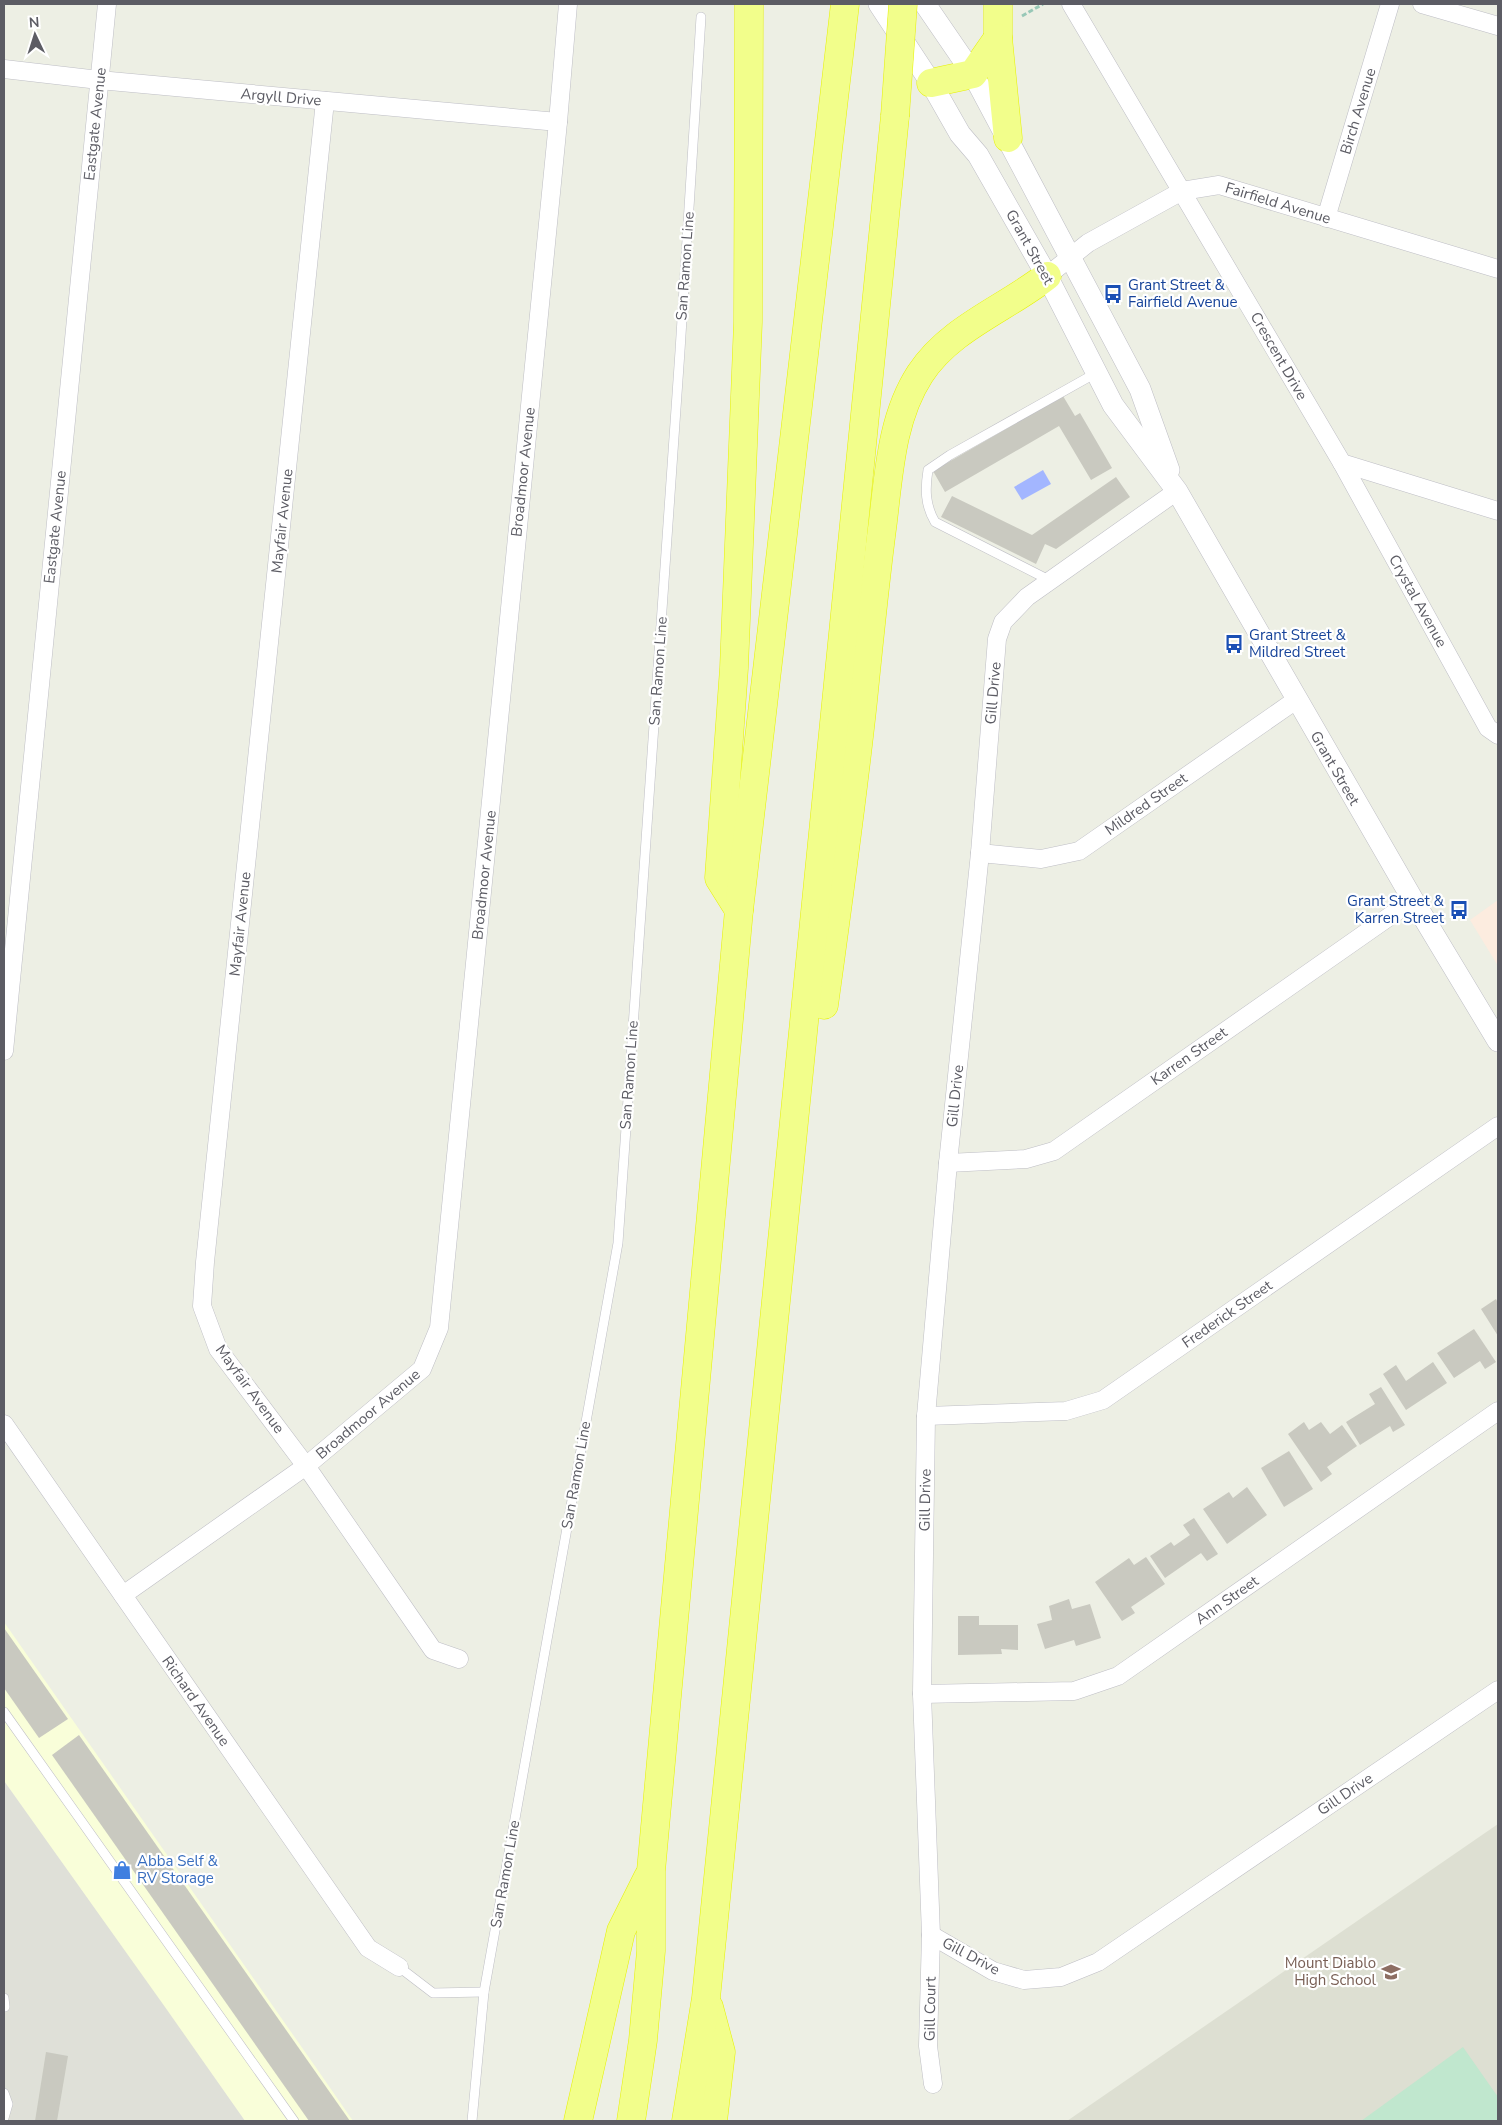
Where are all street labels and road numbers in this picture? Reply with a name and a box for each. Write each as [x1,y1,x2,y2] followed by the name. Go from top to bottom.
[1335,65,1381,157] street label: Birch Avenue
[79,66,111,182] street label: Eastgate Avenue
[240,84,322,110] street label: Argyll Drive
[1223,177,1333,229] street label: Fairfield Avenue
[1001,206,1059,289] street label: Grant Street
[671,211,699,321] street label: San Ramon Line
[1246,308,1312,404] street label: Crescent Drive
[506,406,540,538] street label: Broadmoor Avenue
[267,468,297,574] street label: Mayfair Avenue
[39,469,71,585] street label: Eastgate Avenue
[1384,551,1452,651] street label: Crystal Avenue
[644,616,672,726] street label: San Ramon Line
[980,661,1006,725] street label: Gill Drive
[1306,727,1365,809] street label: Grant Street
[1101,768,1192,840] street label: Mildred Street
[467,809,501,941] street label: Broadmoor Avenue
[225,871,255,977] street label: Mayfair Avenue
[615,1020,643,1130] street label: San Ramon Line
[1147,1022,1232,1090] street label: Karren Street
[942,1064,968,1128] street label: Gill Drive
[1178,1275,1277,1353] street label: Frederick Street
[211,1341,289,1437] street label: Mayfair Avenue
[312,1364,424,1464] street label: Broadmoor Avenue
[557,1419,595,1531] street label: San Ramon Line
[914,1468,936,1532] street label: Gill Drive
[1191,1571,1263,1629] street label: Ann Street
[157,1652,235,1750] street label: Richard Avenue
[1313,1768,1377,1820] street label: Gill Drive
[486,1818,524,1930] street label: San Ramon Line
[939,1932,1003,1980] street label: Gill Drive
[919,1976,941,2041] street label: Gill Court

